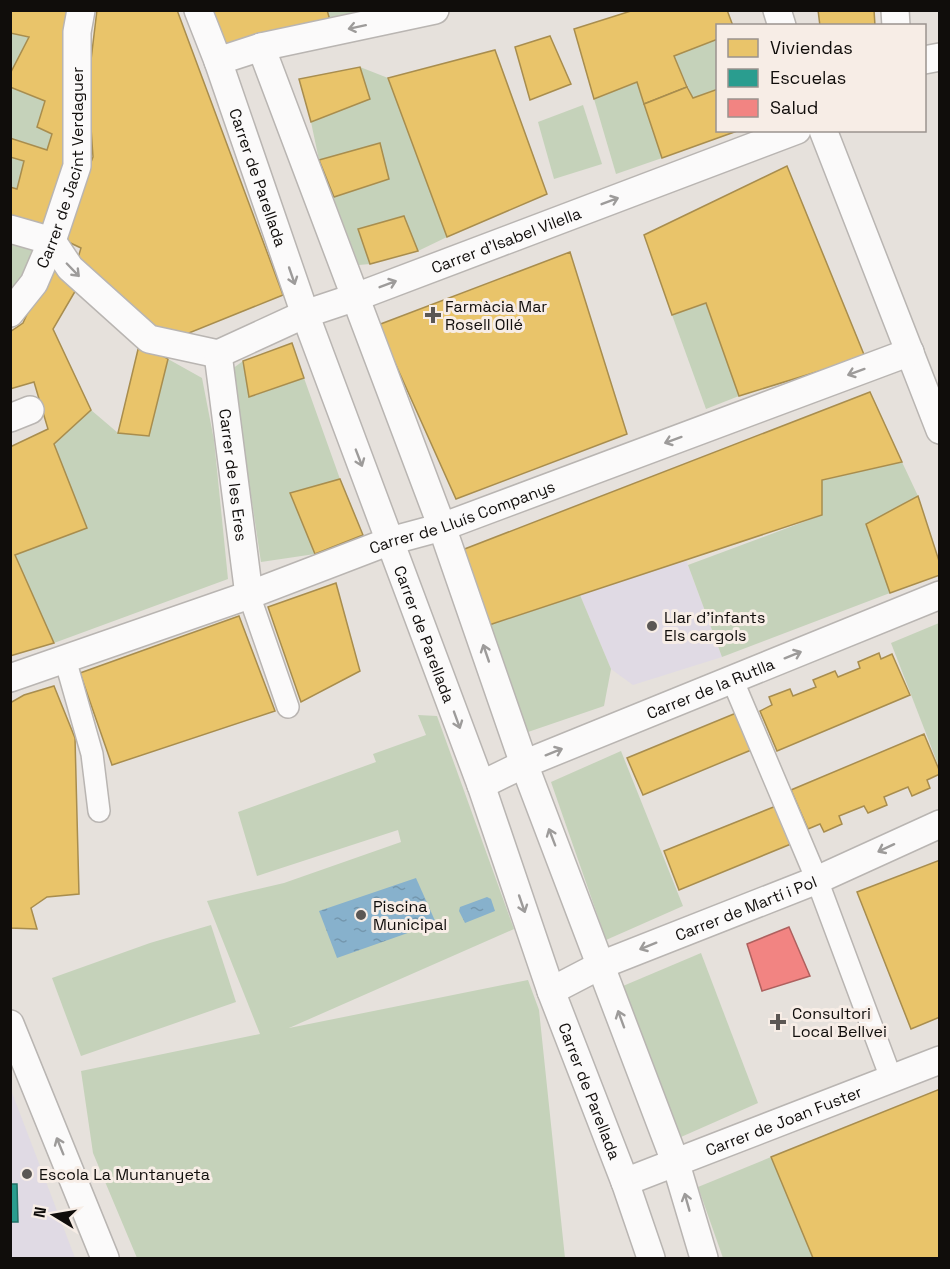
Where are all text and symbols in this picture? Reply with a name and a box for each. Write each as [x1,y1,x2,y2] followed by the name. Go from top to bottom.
[348,21,367,33] one-way arrow
[716,24,926,132] legend
[770,36,853,59] text: Viviendas
[770,66,846,89] text: Escuelas
[32,67,88,272] street label: Carrer de Jacint Verdaguer
[770,96,818,119] text: Salud
[224,106,291,250] street label: Carrer de Parellada
[600,195,619,206] one-way arrow
[428,203,584,279] street label: Carrer d'Isabel Vilella
[66,262,80,277] one-way arrow
[287,266,298,284] one-way arrow
[379,278,397,289] one-way arrow
[445,296,547,335] place label: Farmàcia Mar Rosell Ollé
[426,308,440,322] marker: Farmàcia Mar Rosell Ollé
[847,368,865,379] one-way arrow
[214,408,252,543] street label: Carrer de les Eres
[664,436,683,447] one-way arrow
[355,449,366,467] one-way arrow
[366,476,558,559] street label: Carrer de Lluís Companys
[389,563,459,706] street label: Carrer de Parellada
[664,607,765,646] place label: Llar d'infants Els cargols
[645,619,659,633] marker: Llar d'infants Els cargols
[479,644,490,663] one-way arrow
[783,648,801,659] one-way arrow
[643,653,778,724] street label: Carrer de la Rutlla
[452,710,463,729] one-way arrow
[544,746,562,757] one-way arrow
[545,828,556,847] one-way arrow
[878,843,896,854] one-way arrow
[672,871,820,946] street label: Carrer de Martí i Pol
[517,894,528,913] one-way arrow
[373,896,447,935] place label: Piscina Municipal
[354,908,368,922] marker: Piscina Municipal
[639,942,658,953] one-way arrow
[792,1003,887,1042] place label: Consultori Local Bellvei
[614,1010,625,1029] one-way arrow
[769,1013,787,1031] marker: Consultori Local Bellvei
[553,1020,625,1163] street label: Carrer de Parellada
[702,1081,865,1161] street label: Carrer de Joan Fuster
[54,1137,65,1156] one-way arrow
[39,1164,210,1185] place label: Escola La Muntanyeta
[20,1167,34,1181] marker: Escola La Muntanyeta
[24,1185,84,1245] north arrow
[681,1193,692,1212] one-way arrow
[28,1205,51,1220] text: N

